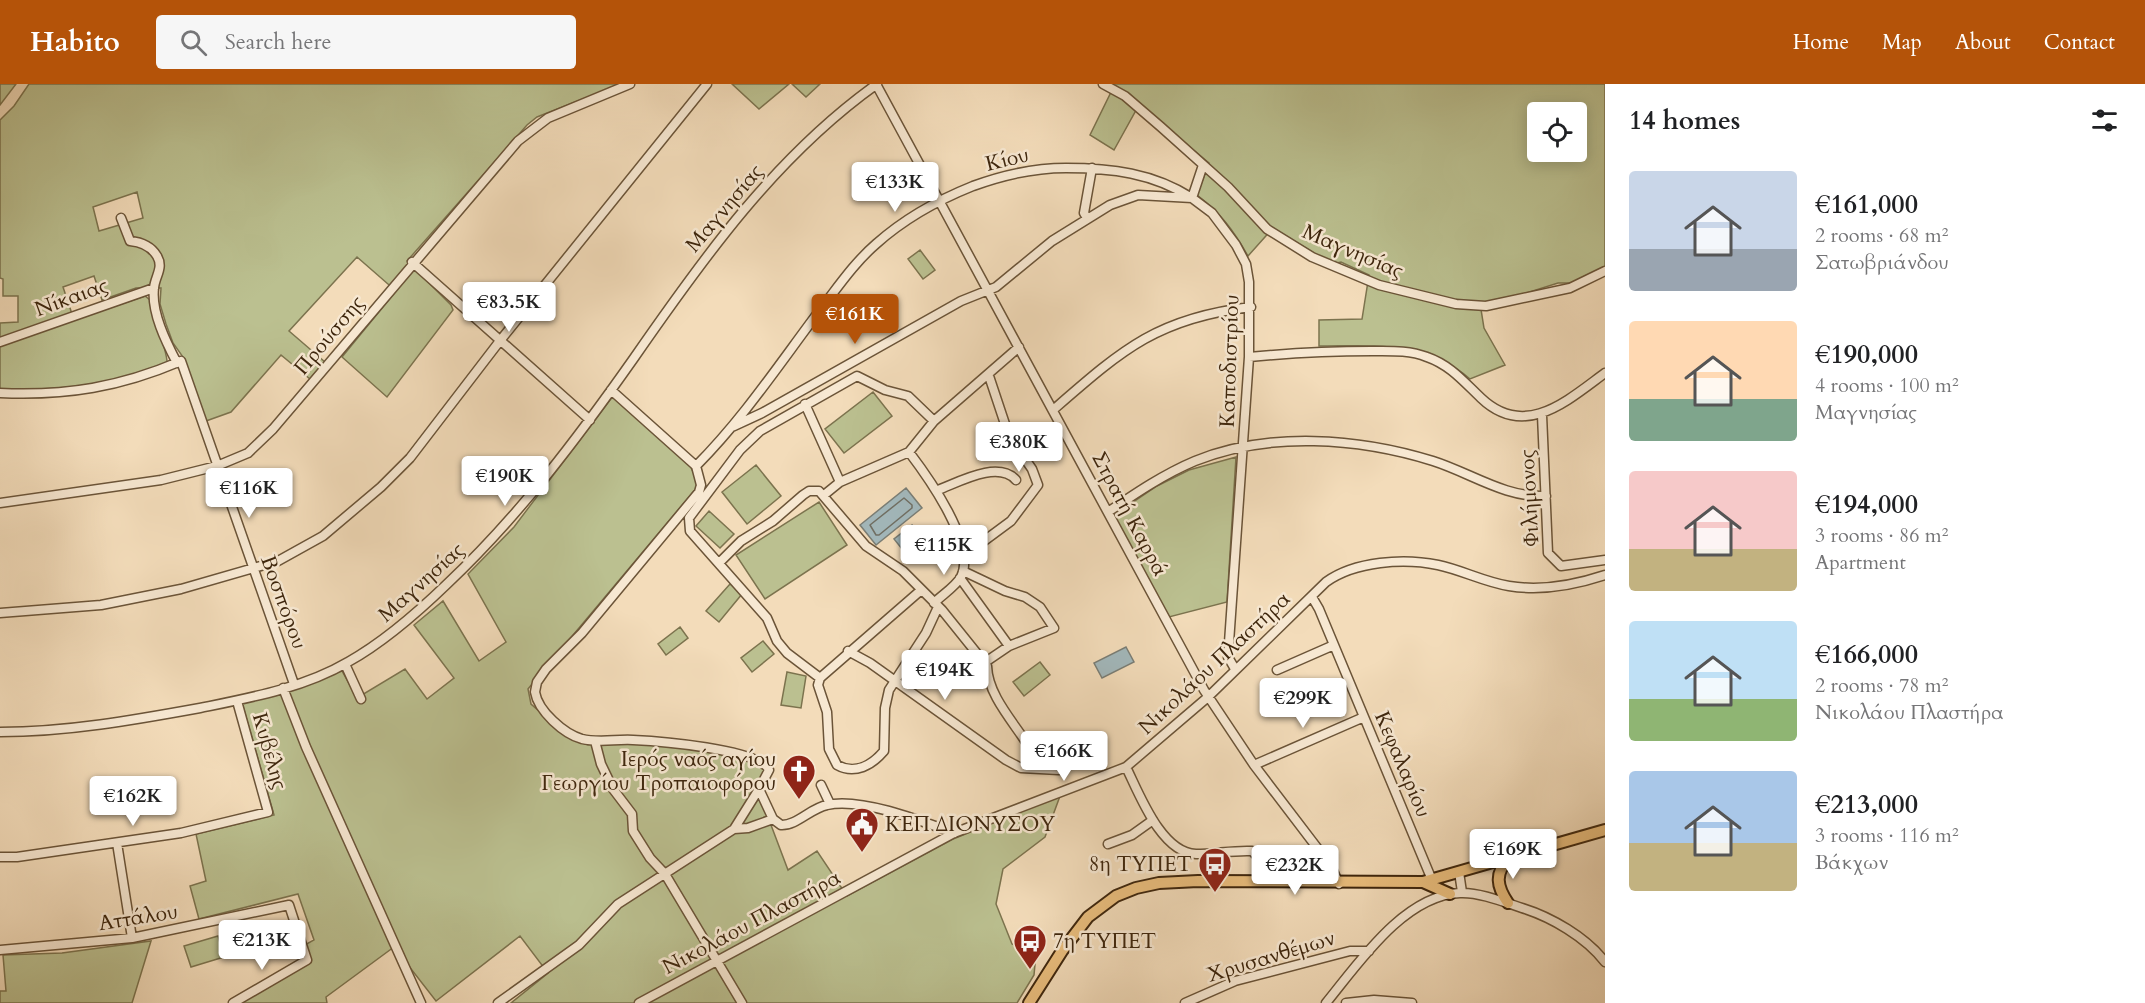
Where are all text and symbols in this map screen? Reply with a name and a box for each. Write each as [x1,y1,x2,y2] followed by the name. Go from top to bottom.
[156,15,576,69] search box
[30,23,120,61] text: Habito
[177,26,210,59] icon: search
[225,27,331,57] text: Search here
[1793,28,1849,57] text: Home
[1882,28,1922,57] text: Map
[1955,28,2011,57] text: About
[2044,28,2115,57] text: Contact
[1527,102,1587,162] map controls
[1527,102,1587,162] button: locate
[1629,103,1740,138] text: 14 homes
[2088,104,2121,137] icon: filters
[982,140,1032,179] street label: Κίου
[679,158,770,259] street label: Μαγνησίας
[853,162,937,213] pin: €133K
[866,168,924,195] text: €133K
[1815,187,1918,222] text: €161,000
[1677,195,1749,267] icon: home
[1298,217,1408,286] street label: Μαγνησίας
[1815,222,1948,249] text: 2 rooms · 68 m²
[1815,249,1949,276] text: Σατωβριάνδου
[30,271,112,324] street label: Νίκαιας
[460,282,558,333] pin: €83.5K
[477,288,541,315] text: €83.5K
[288,289,371,381] street label: Προύσσης
[813,294,897,345] pin: €161K
[1213,294,1246,428] street label: Καποδιστρίου
[826,300,884,327] text: €161K
[1815,337,1918,372] text: €190,000
[1677,345,1749,417] icon: home
[1815,372,1959,399] text: 4 rooms · 100 m²
[1815,399,1917,426] text: Μαγνησίας
[977,422,1061,473] pin: €380K
[990,428,1048,455] text: €380K
[1084,447,1175,582] street label: Στρατή Καρρά
[1512,449,1547,547] street label: Φιλήμονος
[463,456,547,507] pin: €190K
[476,462,534,489] text: €190K
[207,468,291,519] pin: €116K
[220,474,278,501] text: €116K
[1815,487,1918,522] text: €194,000
[1677,495,1749,567] icon: home
[1815,522,1948,549] text: 3 rooms · 86 m²
[902,525,986,576] pin: €115K
[915,531,973,558] text: €115K
[372,536,471,629] street label: Μαγνησίας
[1815,549,1906,576] text: Apartment
[253,551,314,653] street label: Βοσπόρου
[1132,585,1297,741] street label: Νικολάου Πλαστήρα
[1815,637,1918,672] text: €166,000
[1677,645,1749,717] icon: home
[903,650,987,701] pin: €194K
[916,656,974,683] text: €194K
[1815,672,1948,699] text: 2 rooms · 78 m²
[1261,678,1345,729] pin: €299K
[1274,684,1332,711] text: €299K
[1815,699,2003,726] text: Νικολάου Πλαστήρα
[1367,707,1438,822] street label: Κεφαλαρίου
[245,709,294,793] street label: Κυβέλης
[1022,731,1106,782] pin: €166K
[1035,737,1093,764] text: €166K
[541,745,776,798] place label: Ιερός ναός αγίου Γεωργίου Τροπαιοφόρου
[781,753,817,800] church icon: Ιερός ναός αγίου Γεωργίου Τροπαιοφόρου
[91,776,175,827] pin: €162K
[104,782,162,809] text: €162K
[1815,787,1918,822] text: €213,000
[1677,795,1749,867] icon: home
[844,806,880,853] public building icon: ΚΕΠ ΔΙΟΝΥΣΟΥ
[885,810,1055,839] place label: ΚΕΠ ΔΙΟΝΥΣΟΥ
[1815,822,1959,849] text: 3 rooms · 116 m²
[1471,829,1555,880] pin: €169K
[1484,835,1542,862] text: €169K
[1253,845,1337,896] pin: €232K
[1197,846,1233,893] bus stop icon: 8η ΤΥΠΕΤ
[1815,849,1888,876] text: Βάκχων
[1089,850,1192,879] place label: 8η ΤΥΠΕΤ
[1266,851,1324,878] text: €232K
[657,863,846,982] street label: Νικολάου Πλαστήρα
[96,897,180,938] street label: Αττάλου
[220,920,304,971] pin: €213K
[1012,923,1048,970] bus stop icon: 7η ΤΥΠΕΤ
[1204,923,1339,990] street label: Χρυσανθέμων
[233,926,291,953] text: €213K
[1053,927,1156,956] place label: 7η ΤΥΠΕΤ

